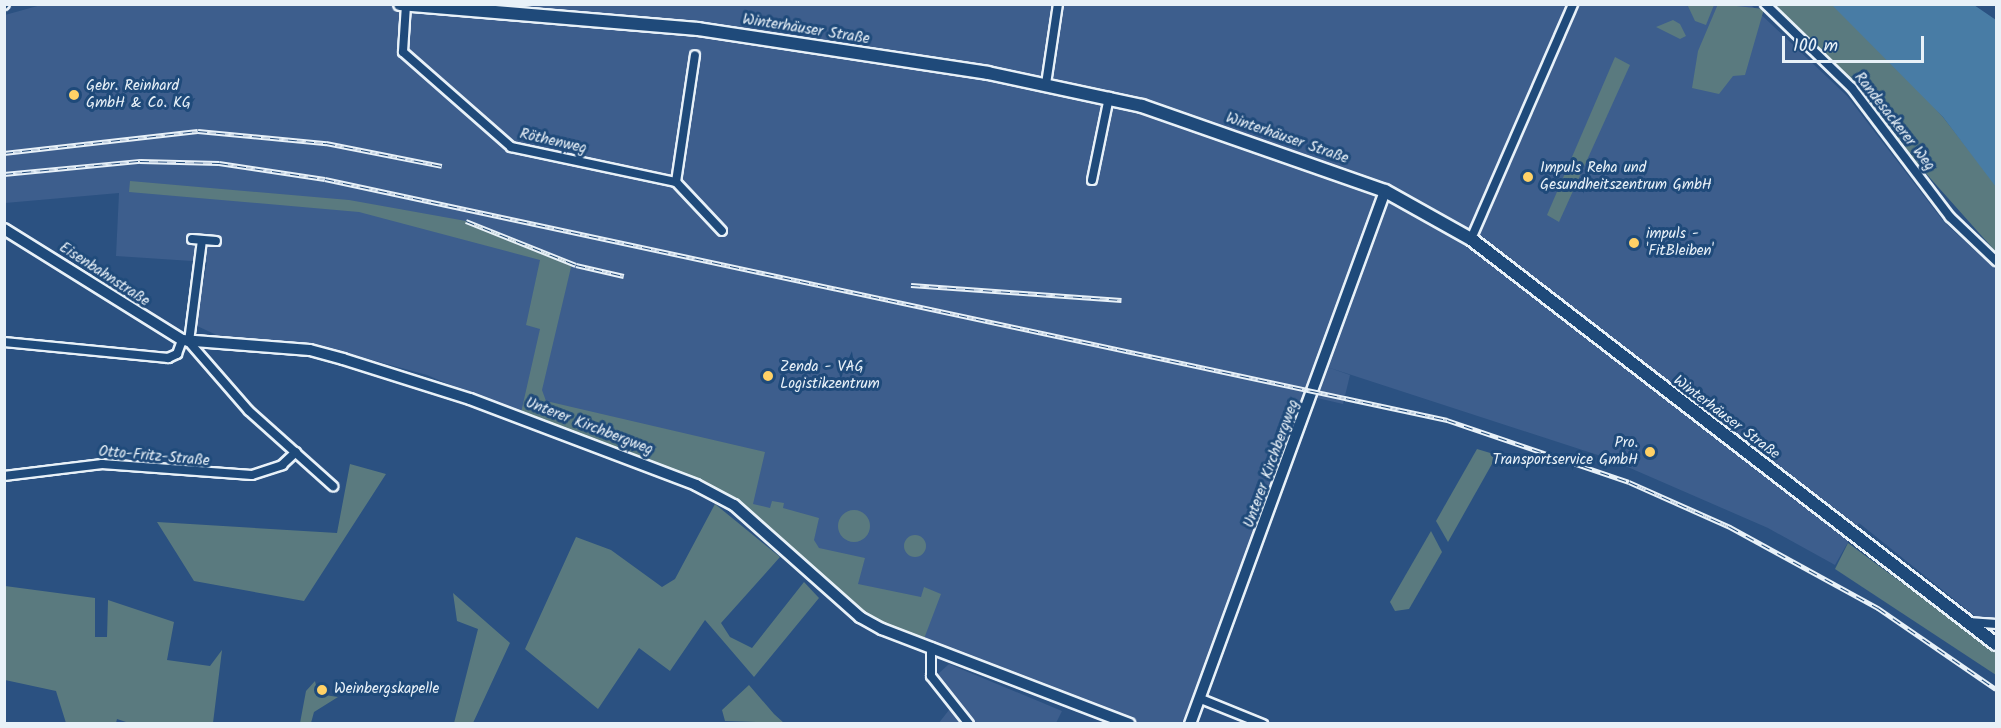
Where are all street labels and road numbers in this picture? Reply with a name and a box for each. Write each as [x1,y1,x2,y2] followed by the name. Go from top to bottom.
[741,11,871,49] street label: Winterhäuser Straße
[1850,69,1938,175] street label: Randesackerer Weg
[1223,110,1351,168] street label: Winterhäuser Straße
[518,126,588,158] street label: Röthenweg
[55,239,153,311] street label: Eisenbahnstraße
[1669,372,1783,464] street label: Winterhäuser Straße
[523,394,655,460] street label: Unterer Kirchbergweg
[1240,397,1304,531] street label: Unterer Kirchbergweg
[98,443,210,471] street label: Otto-Fritz-Straße

